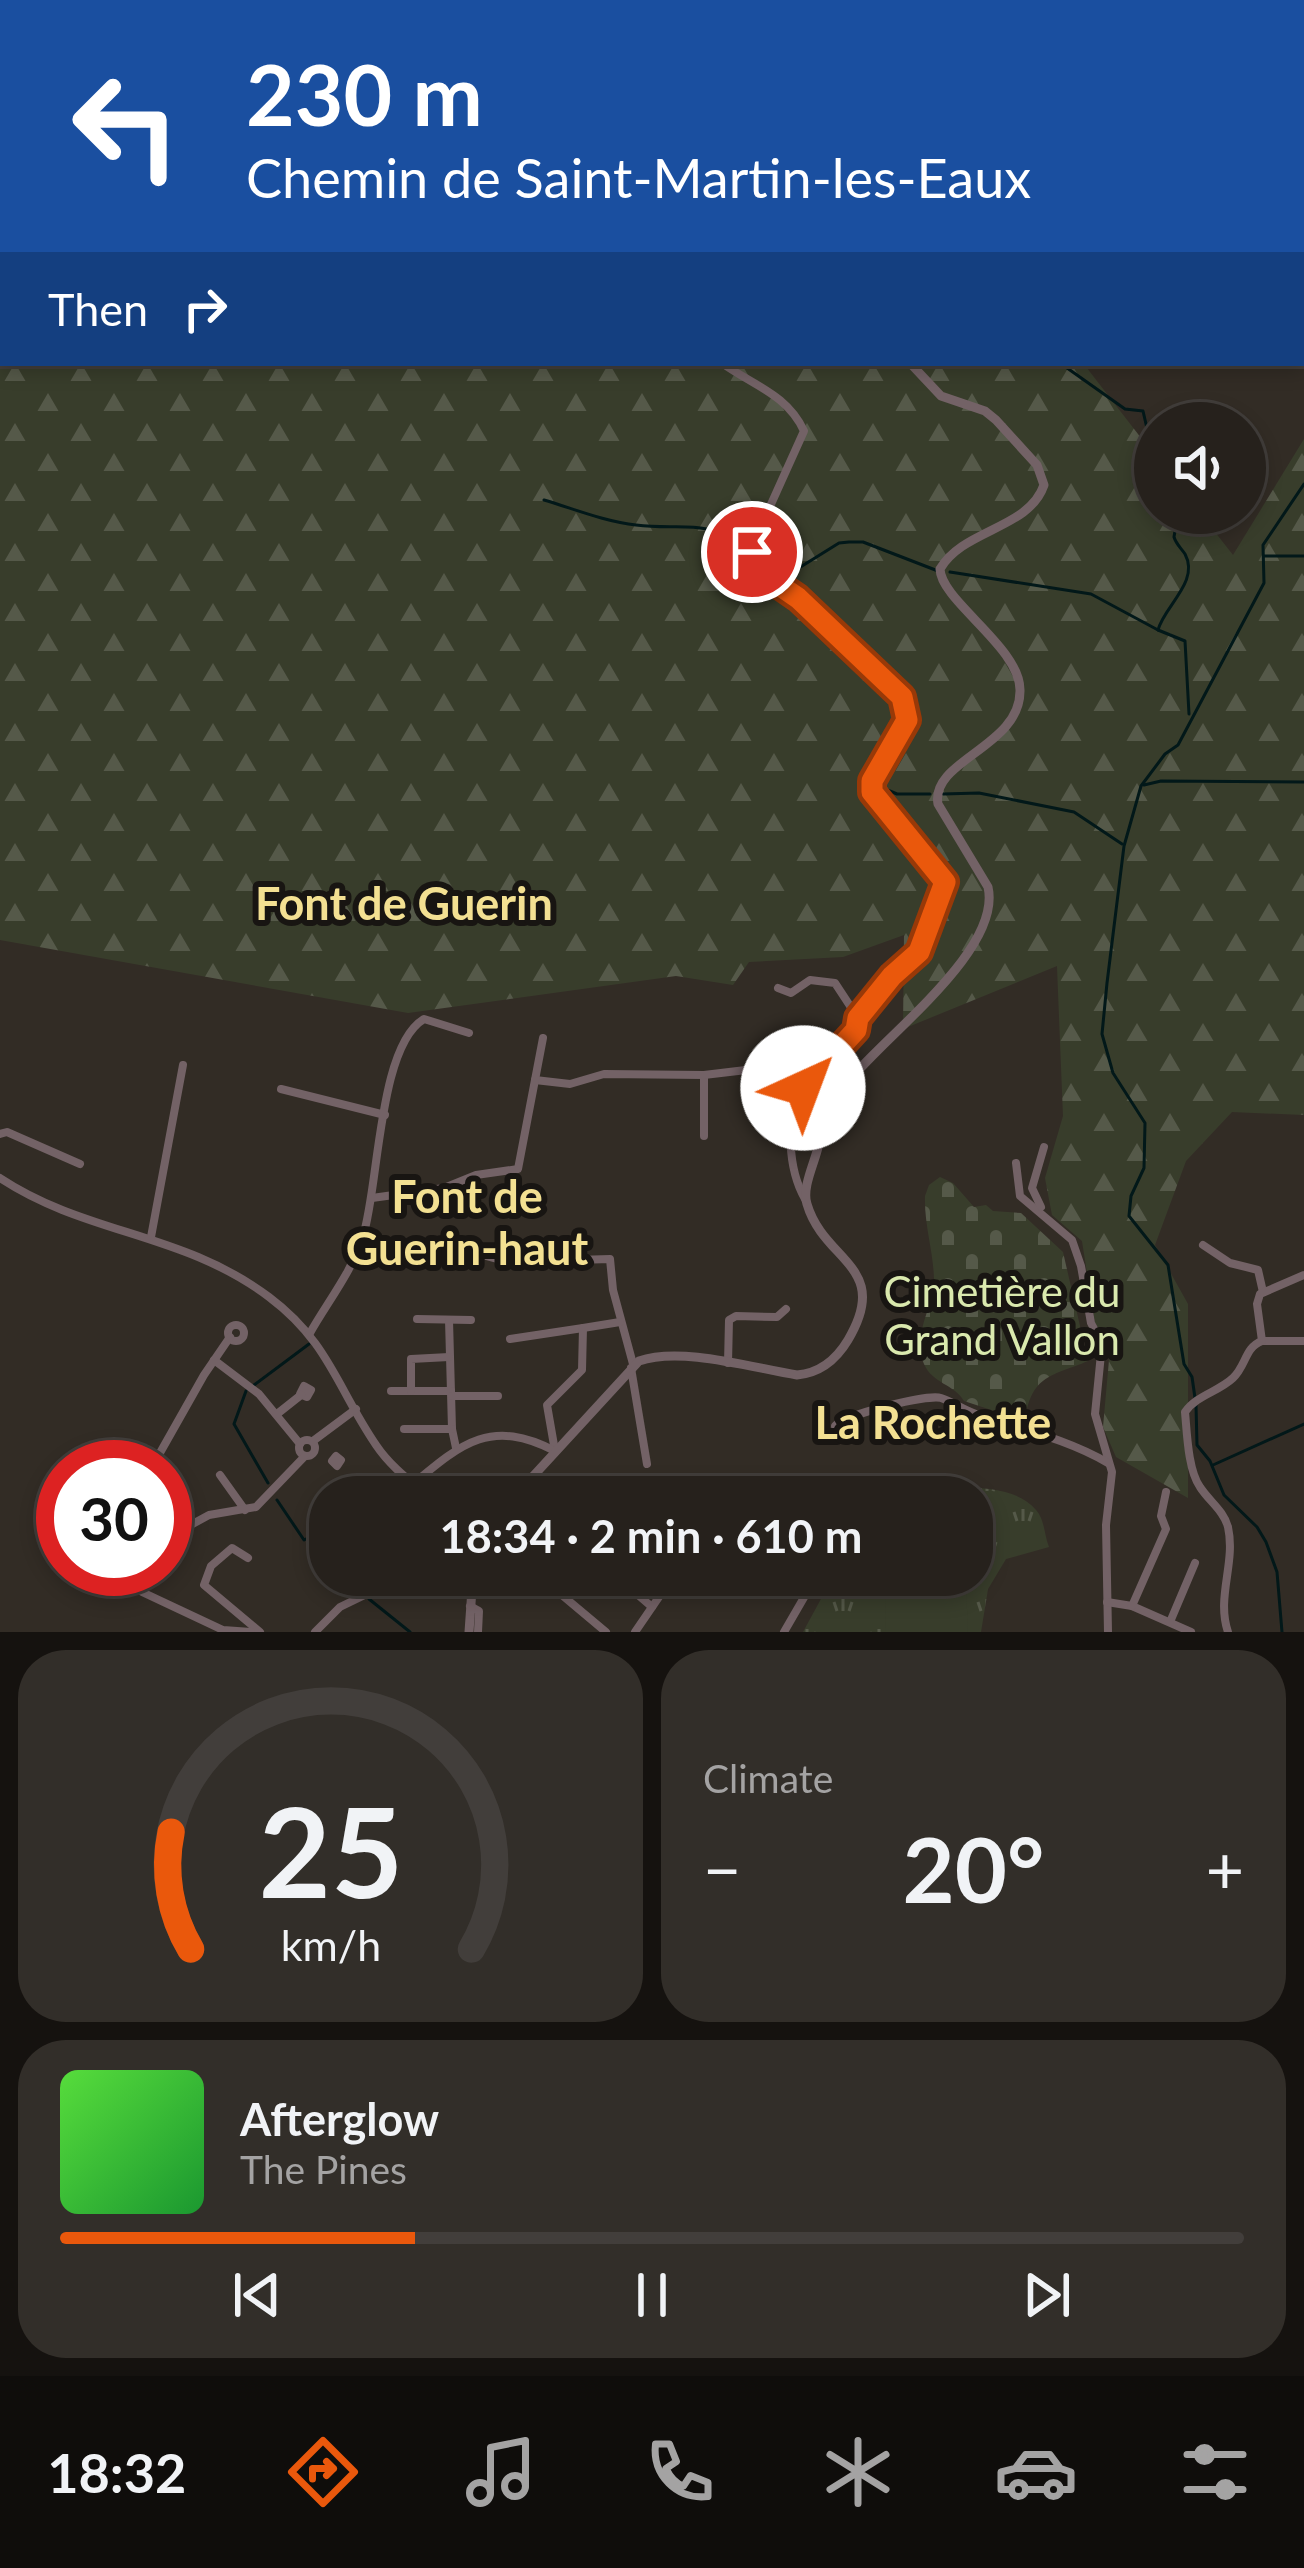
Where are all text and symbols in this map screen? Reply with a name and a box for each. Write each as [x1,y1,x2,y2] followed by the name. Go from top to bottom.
[246,43,483,144] text: 230 m
[48,48,204,204] icon: left
[246,145,1031,210] text: Chemin de Saint-Martin-les-Eaux
[172,276,238,342] icon: right
[48,282,148,336] text: Then
[1134,402,1266,534] map controls
[1134,402,1266,534] button: sound
[701,501,803,603] pin
[719,519,785,585] icon: arrive
[255,876,553,930] district label: Font de Guerin
[740,1025,866,1151] position arrow
[346,1169,588,1275] district label: Font de Guerin-haut
[883,1266,1121,1364] park label: Cimetière du Grand Vallon
[815,1395,1051,1449] district label: La Rochette
[36,1440,192,1596] speed limit sign: 30
[440,1509,862,1563] text: 18:34 · 2 min · 610 m
[703,1755,833,1801] text: Climate
[258,1775,403,1925] text: 25
[903,1814,1044,1922] text: 20°
[703,1829,741,1908] text: −
[1206,1829,1244,1908] text: +
[280,1919,381,1970] text: km/h
[240,2092,439,2146] text: Afterglow
[240,2146,407,2192] text: The Pines
[224,2262,290,2328] icon: previous
[619,2262,685,2328] icon: pause
[1014,2262,1080,2328] icon: next
[281,2430,365,2514] icon: directions
[459,2430,543,2514] icon: music
[638,2430,722,2514] icon: phone
[816,2430,900,2514] icon: climate
[994,2430,1078,2514] icon: car
[1173,2430,1257,2514] icon: filters
[47,2440,186,2505] text: 18:32

